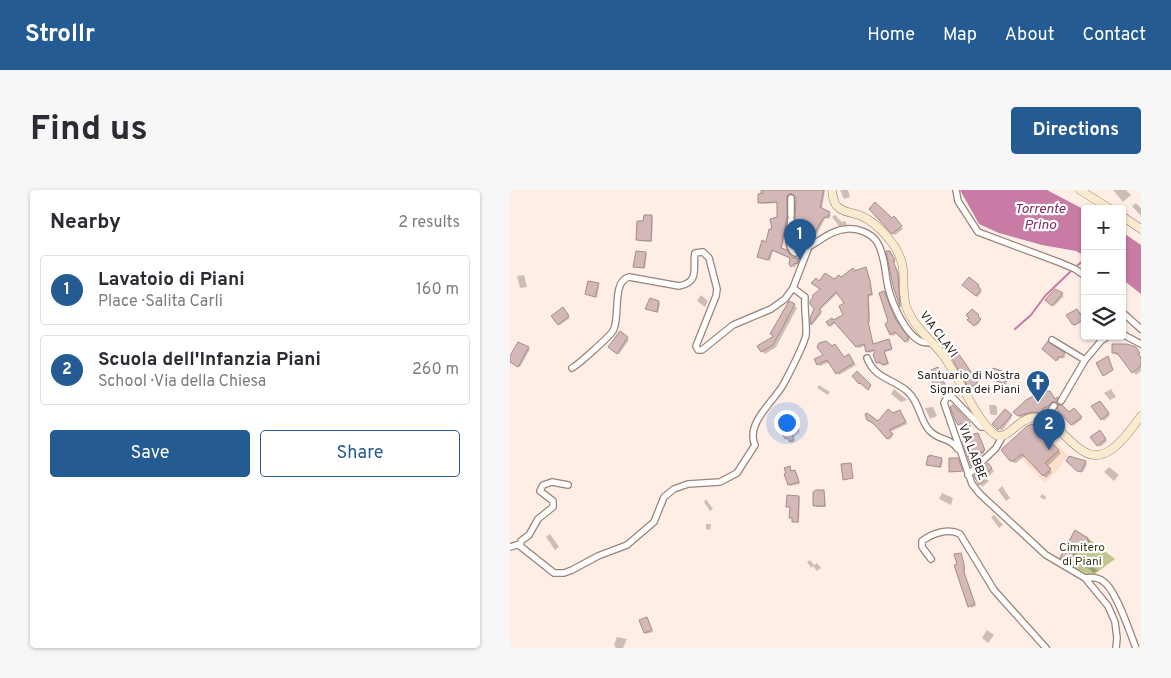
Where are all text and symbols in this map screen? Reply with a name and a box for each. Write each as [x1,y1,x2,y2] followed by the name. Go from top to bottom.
[25,20,95,50] text: Strollr
[867,24,915,47] text: Home
[943,24,977,47] text: Map
[1005,24,1054,47] text: About
[1082,24,1146,47] text: Contact
[1011,107,1141,154] button: Directions
[30,108,148,152] text: Find us
[1015,201,1066,234] water label: Torrente Prino
[1081,205,1126,340] map controls
[1081,205,1126,250] button: +
[50,209,121,236] text: Nearby
[398,213,460,233] text: 2 results
[784,219,816,260] pin: 1
[1081,250,1126,295] button: −
[98,268,245,292] text: Lavatoio di Piani
[64,280,70,300] text: 1
[416,280,459,300] text: 160 m
[98,292,223,312] text: Place · Salita Carli
[1081,295,1126,340] button: layers
[915,308,961,361] street label: VIA CLAVI
[98,348,321,372] text: Scuola dell'Infanzia Piani
[62,360,72,380] text: 2
[412,360,459,380] text: 260 m
[917,368,1020,398] place label: Santuario di Nostra Signora dei Piani
[1025,369,1051,403] church icon: Santuario di Nostra Signora dei Piani
[98,372,266,392] text: School · Via della Chiesa
[1033,409,1065,450] pin: 2
[774,410,800,436] your location
[954,422,990,483] street label: VIA LABBE
[50,430,250,477] button: Save
[260,430,460,477] button: Share
[1059,540,1105,570] park label: Cimitero di Piani

